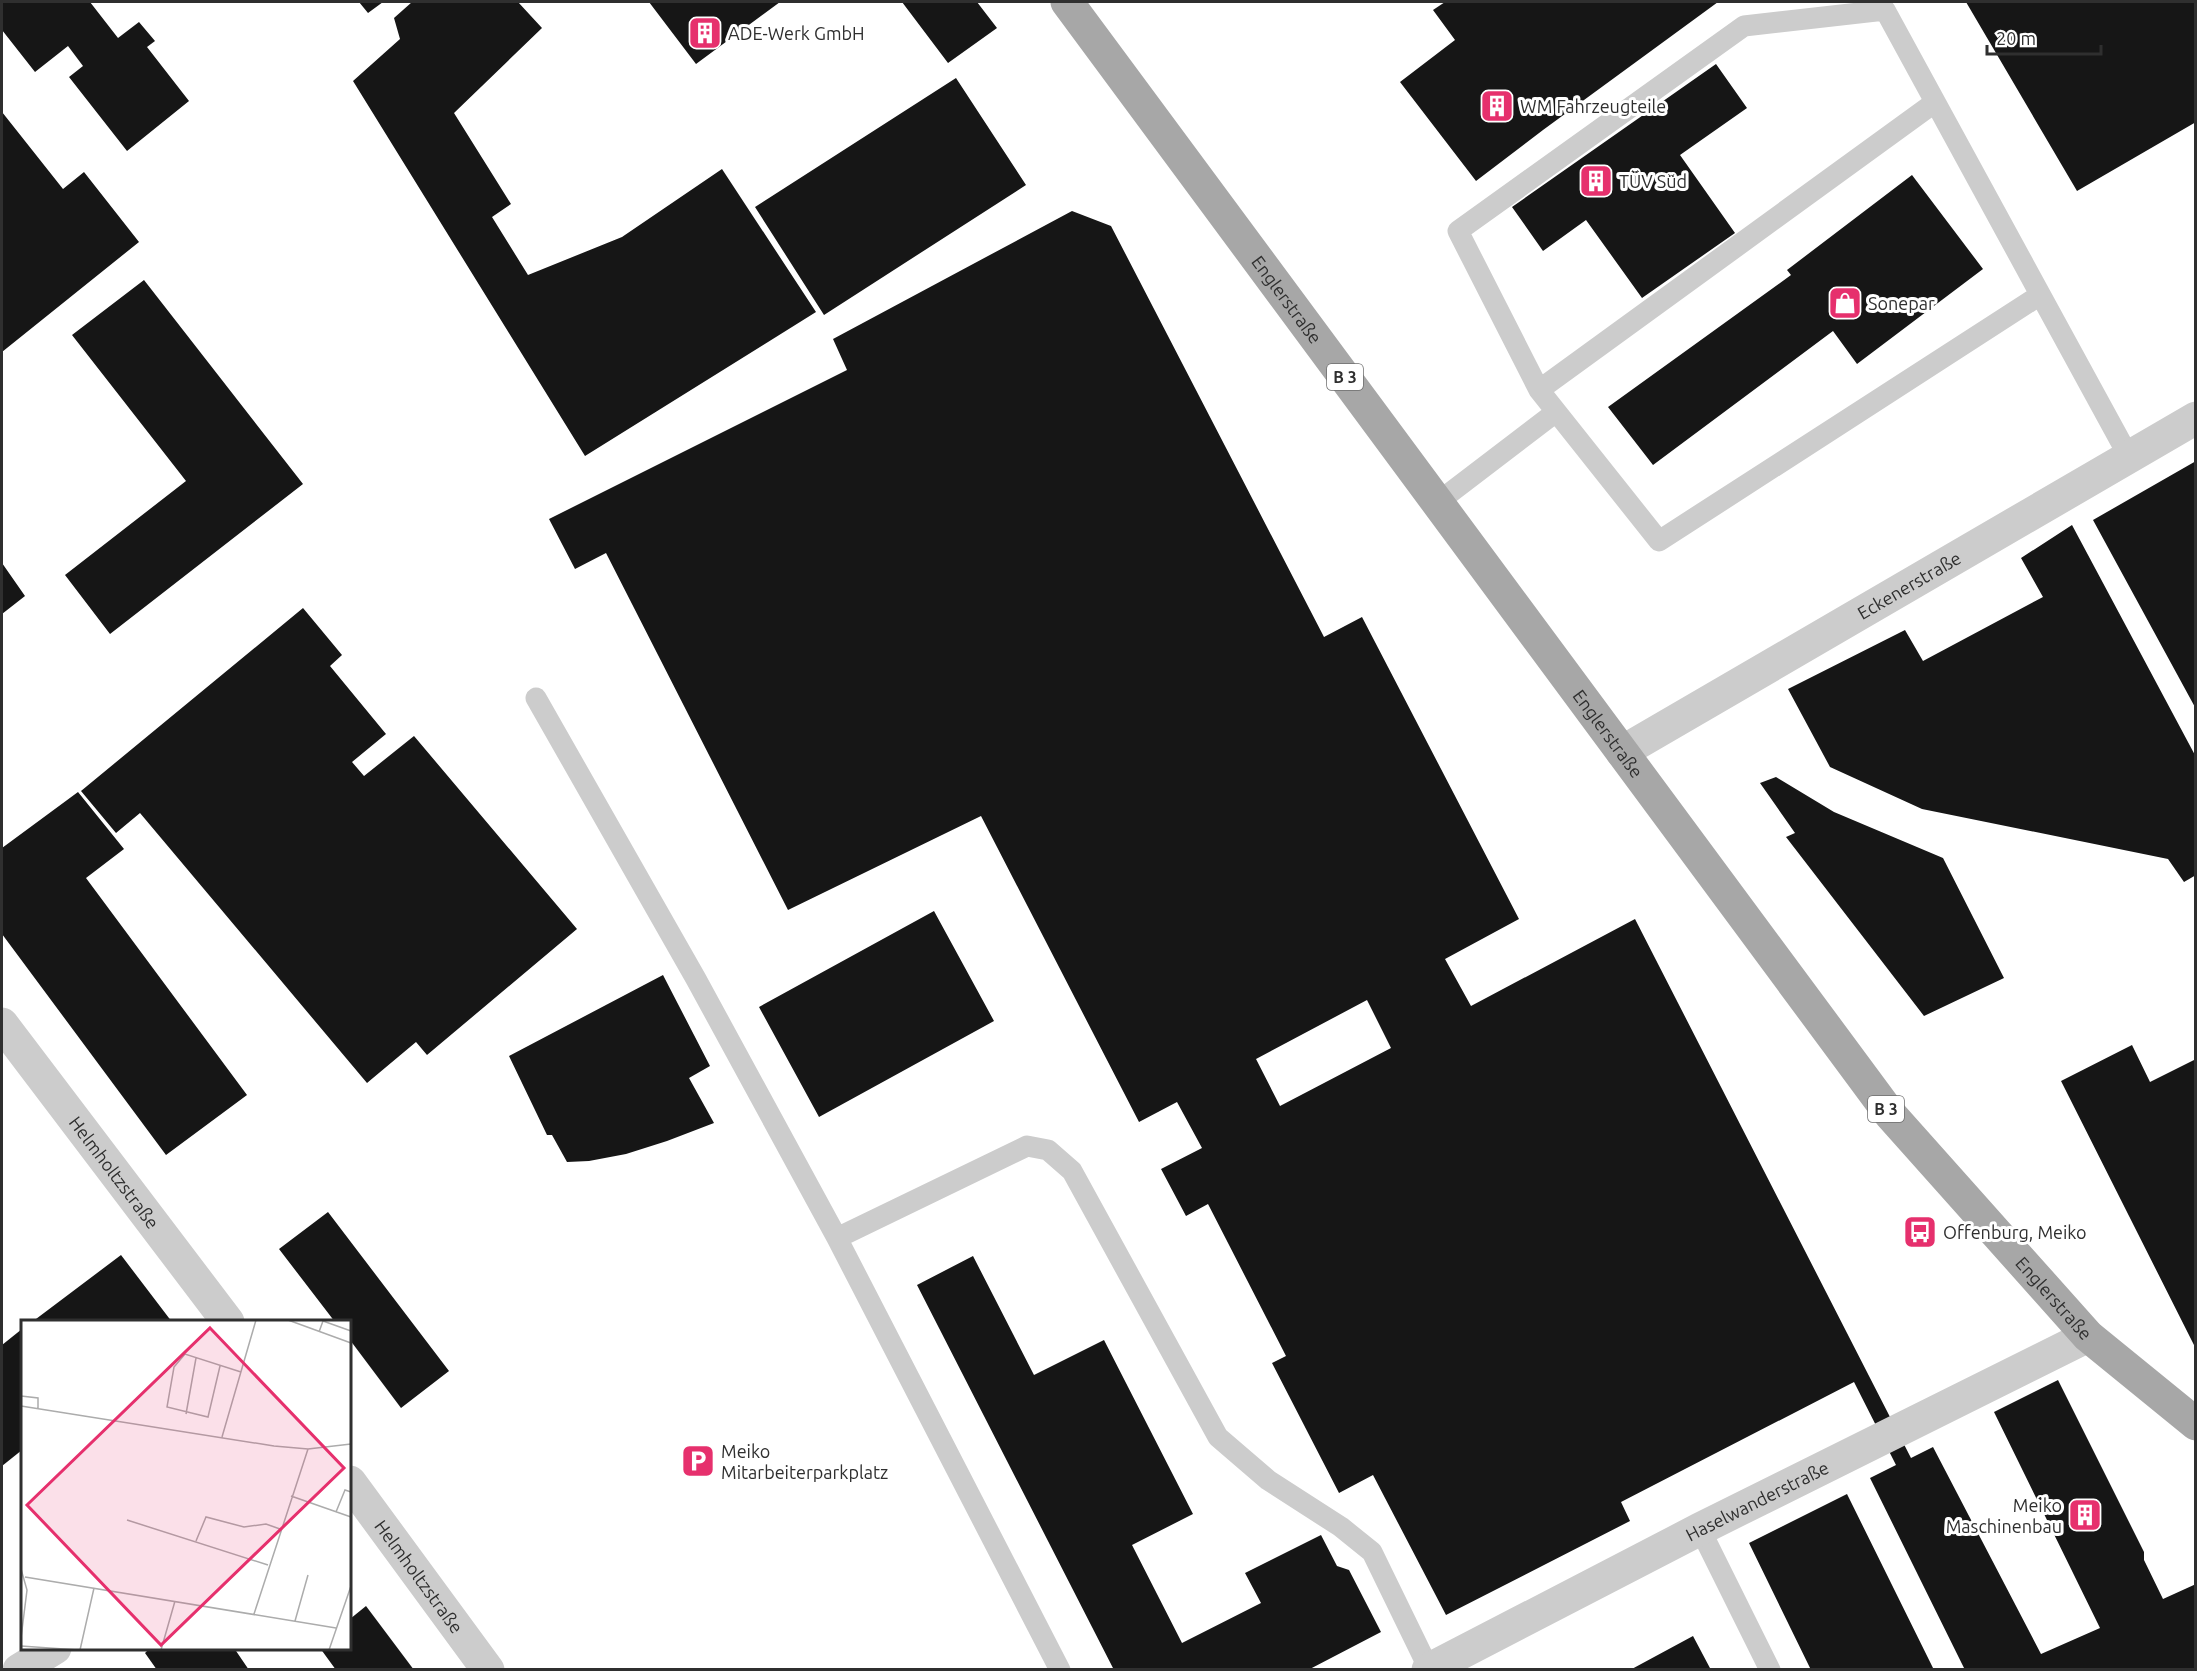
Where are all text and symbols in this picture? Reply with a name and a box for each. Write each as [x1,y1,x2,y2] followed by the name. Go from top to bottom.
[687,15,723,51] building icon: ADE-Werk GmbH
[1987,18,2101,56] scale bar
[728,23,865,43] place label: ADE-Werk GmbH
[1996,28,2036,48] text: 20 m
[1479,88,1515,124] building icon: WM Fahrzeugteile
[1520,96,1666,116] place label: WM Fahrzeugteile
[1578,163,1614,199] building icon: TÜV Süd
[1619,171,1687,191] place label: TÜV Süd
[1248,252,1326,347] street label: Englerstraße
[1827,285,1863,321] shop icon: Sonepar
[1868,293,1935,313] place label: Sonepar
[1327,364,1363,390] road number: B 3
[1854,547,1964,623] street label: Eckenerstraße
[1569,686,1647,781] street label: Englerstraße
[1868,1096,1904,1122] road number: B 3
[66,1112,163,1232] street label: Helmholtzstraße
[1902,1214,1938,1250] bus stop icon: Offenburg, Meiko
[1943,1222,2087,1242] place label: Offenburg, Meiko
[2012,1253,2096,1343] street label: Englerstraße
[21,1320,351,1650] inset map
[721,1441,888,1482] place label: Meiko Mitarbeiterparkplatz
[680,1443,716,1479] parking icon: Meiko Mitarbeiterparkplatz
[1682,1457,1832,1545] street label: Haselwanderstraße
[1946,1495,2062,1536] place label: Meiko Maschinenbau
[2067,1497,2103,1533] building icon: Meiko Maschinenbau
[371,1516,467,1637] street label: Helmholtzstraße

